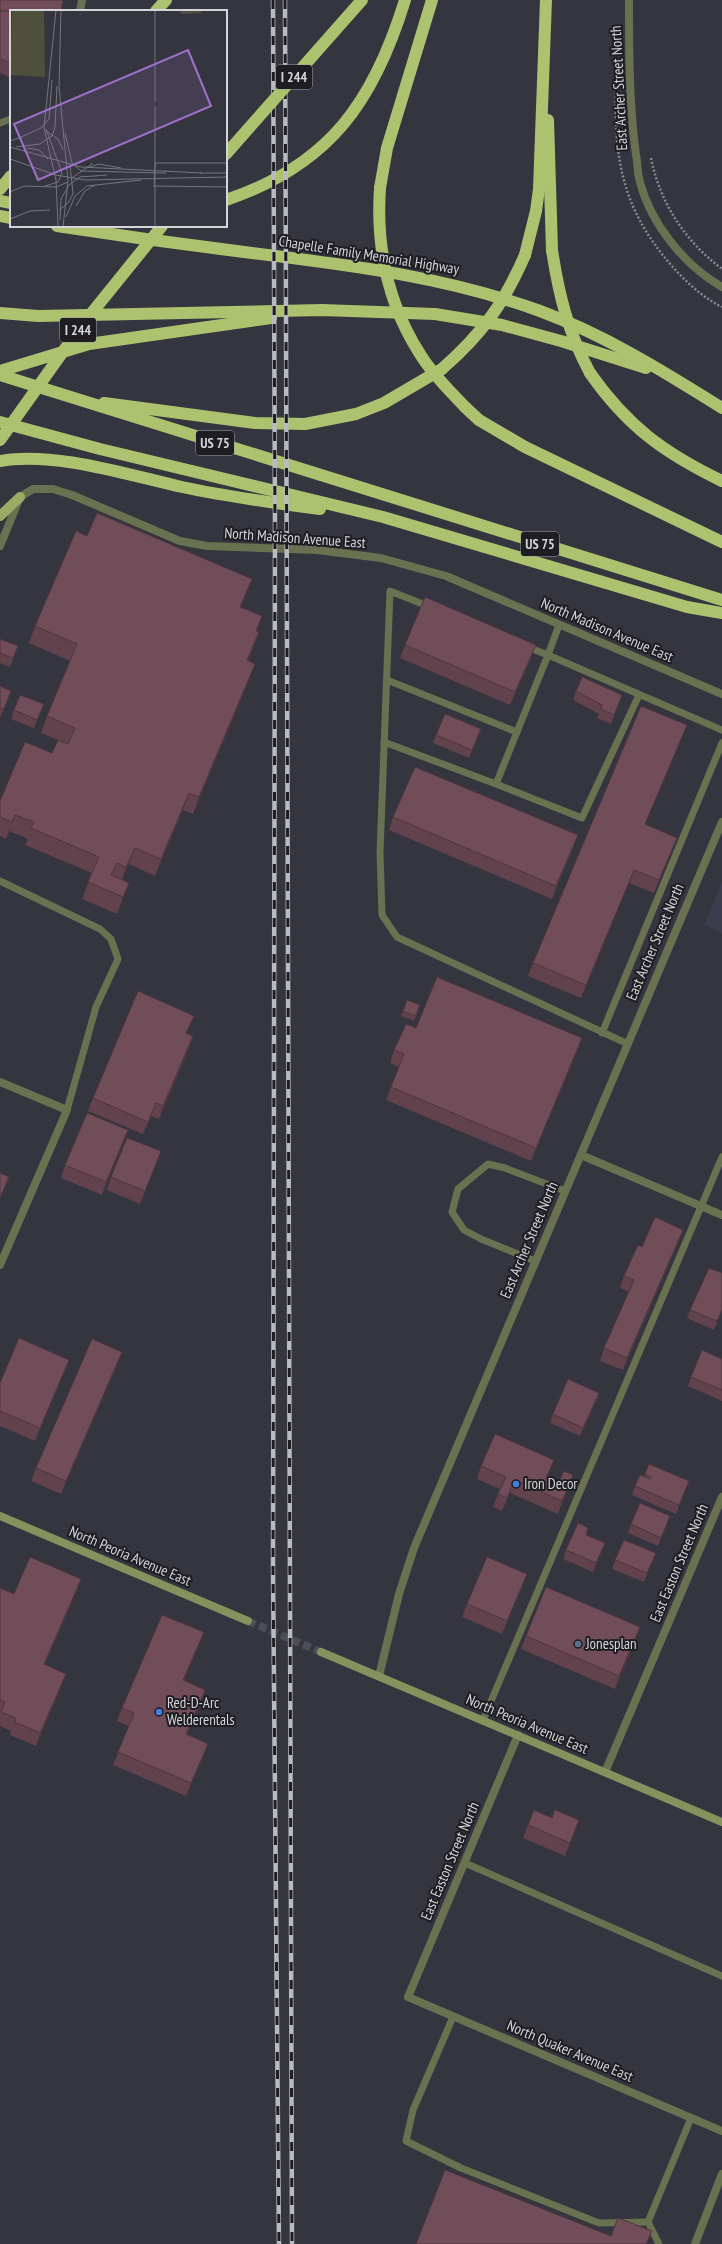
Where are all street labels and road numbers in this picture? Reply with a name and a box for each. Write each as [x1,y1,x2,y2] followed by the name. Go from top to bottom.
[606,25,631,151] street label: East Archer Street North
[276,65,312,89] road number: I 244
[277,231,461,278] street label: Chapelle Family Memorial Highway
[60,318,96,342] road number: I 244
[196,431,234,455] road number: US 75
[224,523,366,552] street label: North Madison Avenue East
[521,532,559,556] road number: US 75
[538,593,676,666] street label: North Madison Avenue East
[621,881,688,1003] street label: East Archer Street North
[495,1179,562,1301] street label: East Archer Street North
[645,1501,712,1625] street label: East Easton Street North
[66,1521,194,1590] street label: North Peoria Avenue East
[463,1689,591,1758] street label: North Peoria Avenue East
[416,1799,483,1923] street label: East Easton Street North
[504,2015,636,2086] street label: North Quaker Avenue East

